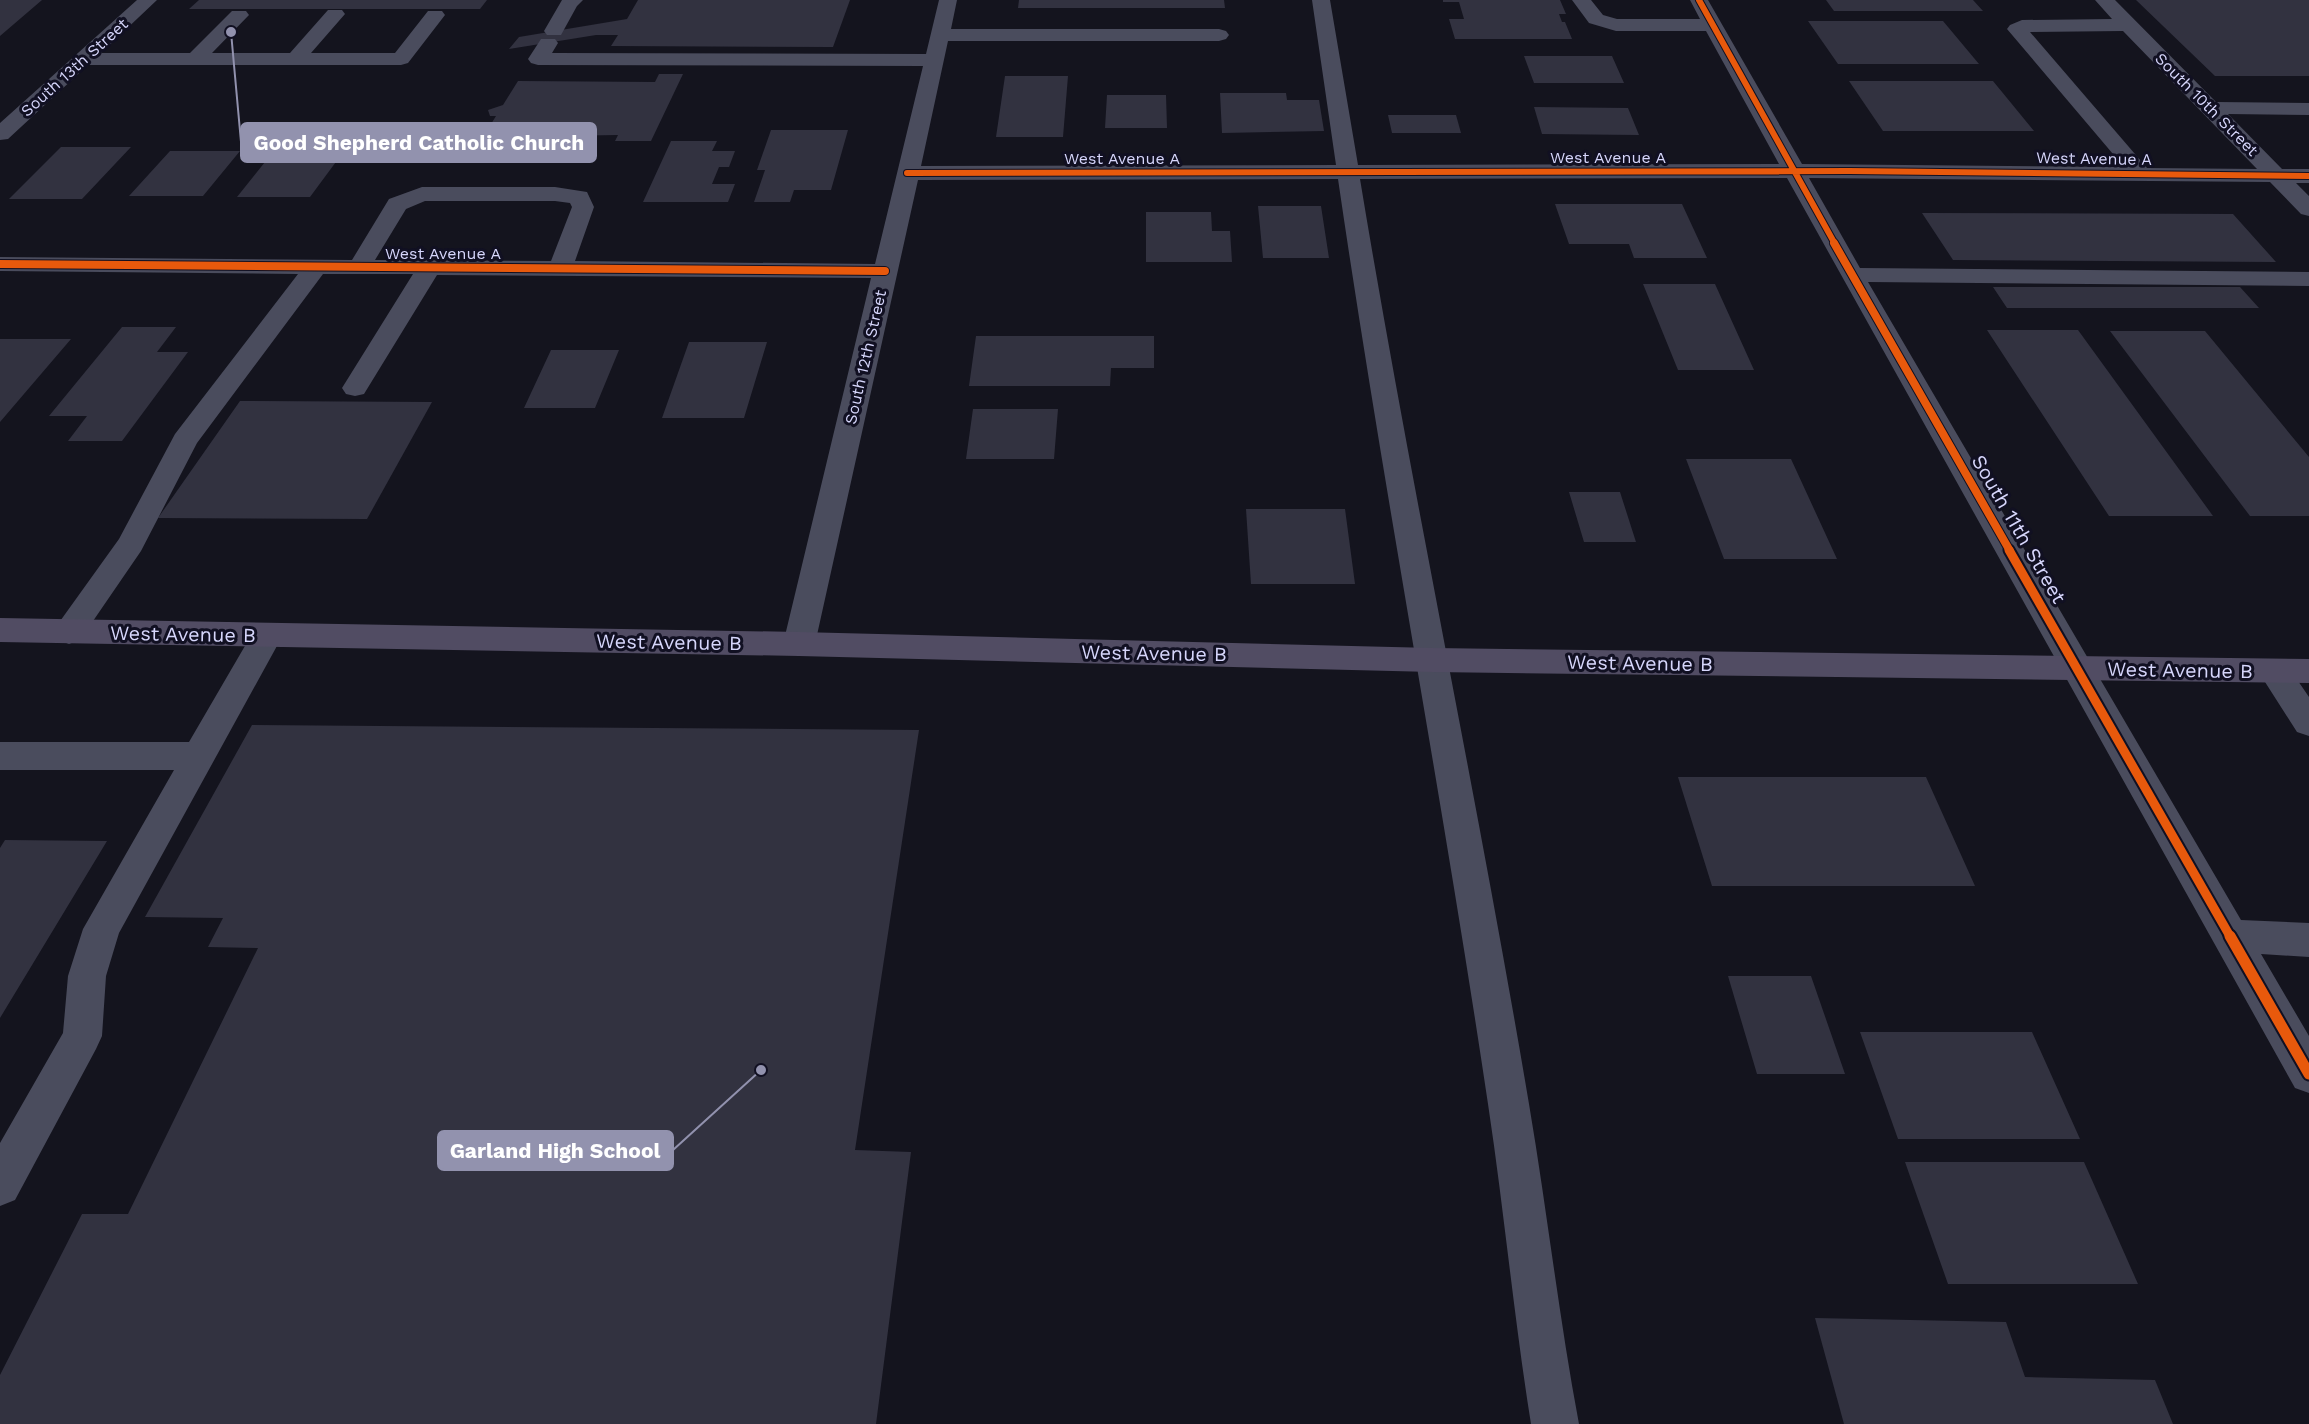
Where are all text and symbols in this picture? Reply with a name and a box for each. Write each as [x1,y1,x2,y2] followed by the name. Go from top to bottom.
[17,14,132,120] street label: South 13th Street
[2151,49,2262,160] street label: South 10th Street
[241,123,596,162] callout: Good Shepherd Catholic Church
[254,130,584,155] text: Good Shepherd Catholic Church
[1550,148,1666,167] street label: West Avenue A
[2036,148,2153,169] street label: West Avenue A
[1064,149,1180,168] street label: West Avenue A
[385,244,501,263] street label: West Avenue A
[841,288,890,426] street label: South 12th Street
[1967,450,2072,608] street label: South 11th Street
[110,621,256,647] street label: West Avenue B
[596,629,742,655] street label: West Avenue B
[1081,640,1227,666] street label: West Avenue B
[1567,650,1713,676] street label: West Avenue B
[2107,657,2253,683] street label: West Avenue B
[438,1131,673,1170] callout: Garland High School
[450,1138,660,1163] text: Garland High School

